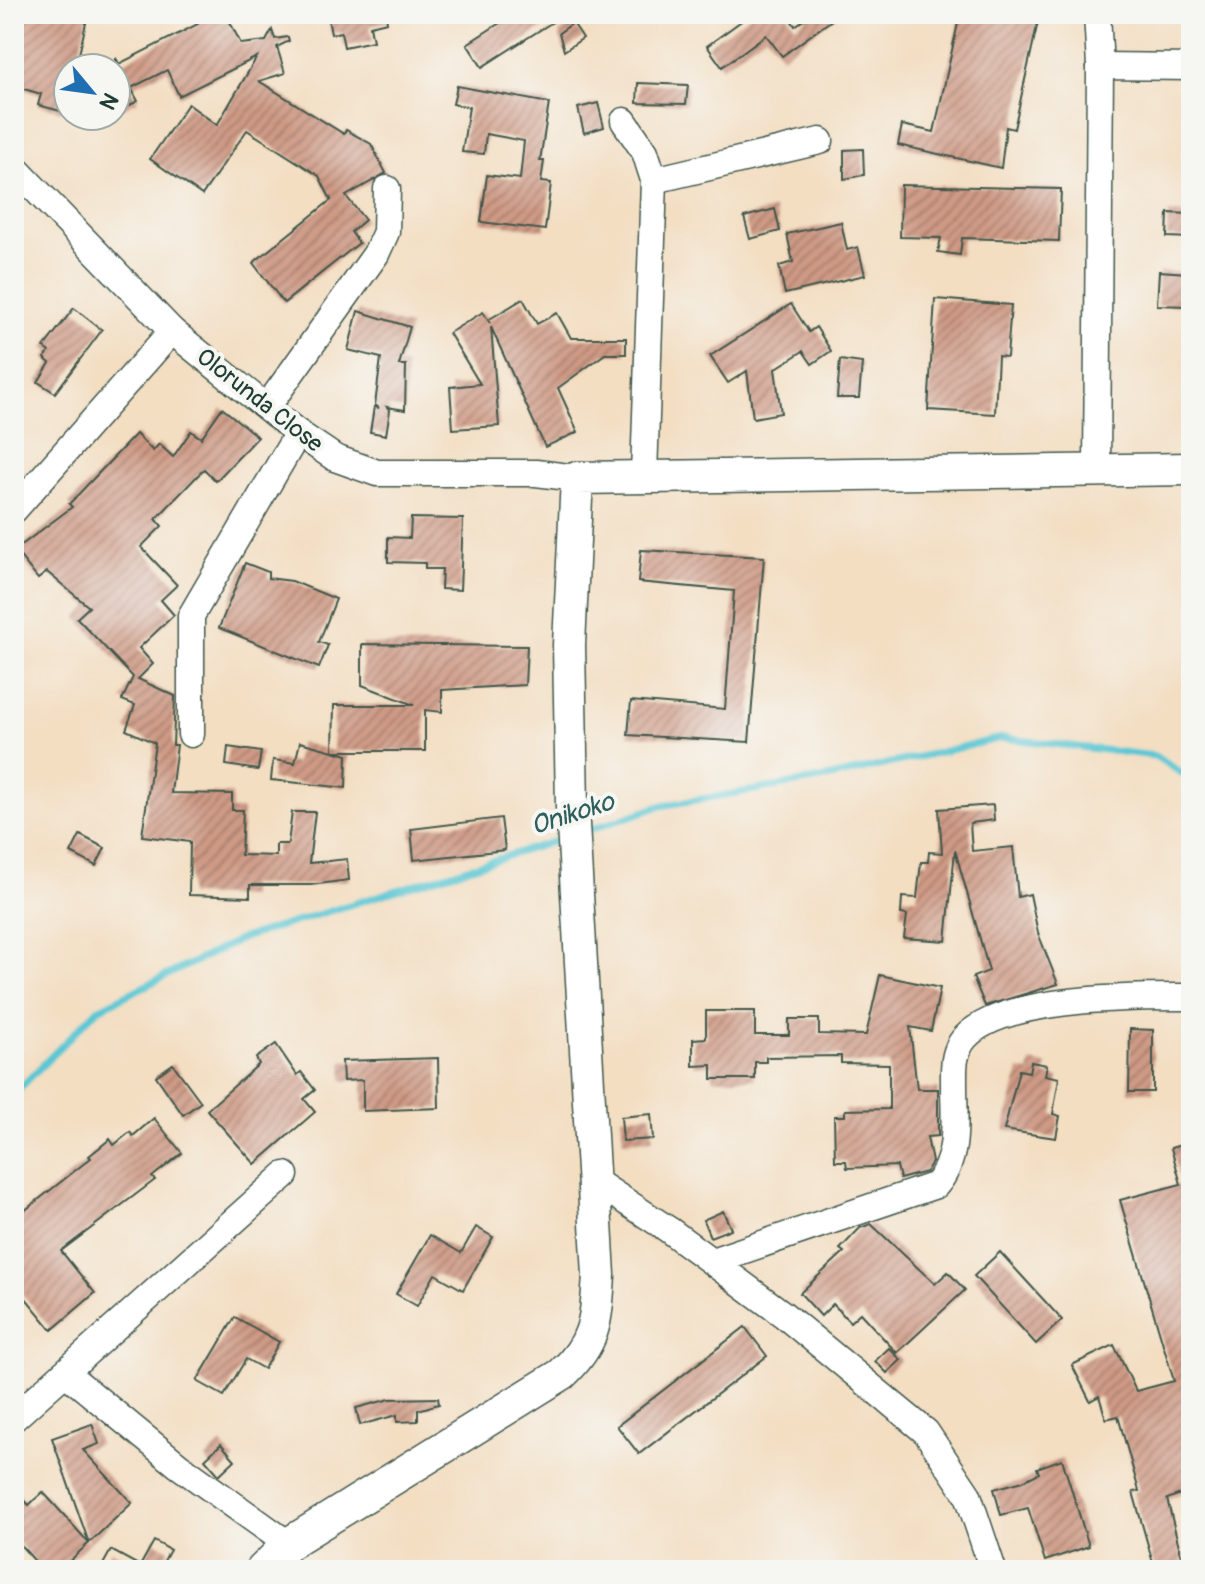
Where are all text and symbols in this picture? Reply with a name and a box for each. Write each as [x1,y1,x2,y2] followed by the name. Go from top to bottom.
[52,52,132,132] north arrow
[93,88,124,115] text: N
[191,342,329,459] street label: Olorunda Close
[527,785,620,842] water label: Onikoko

